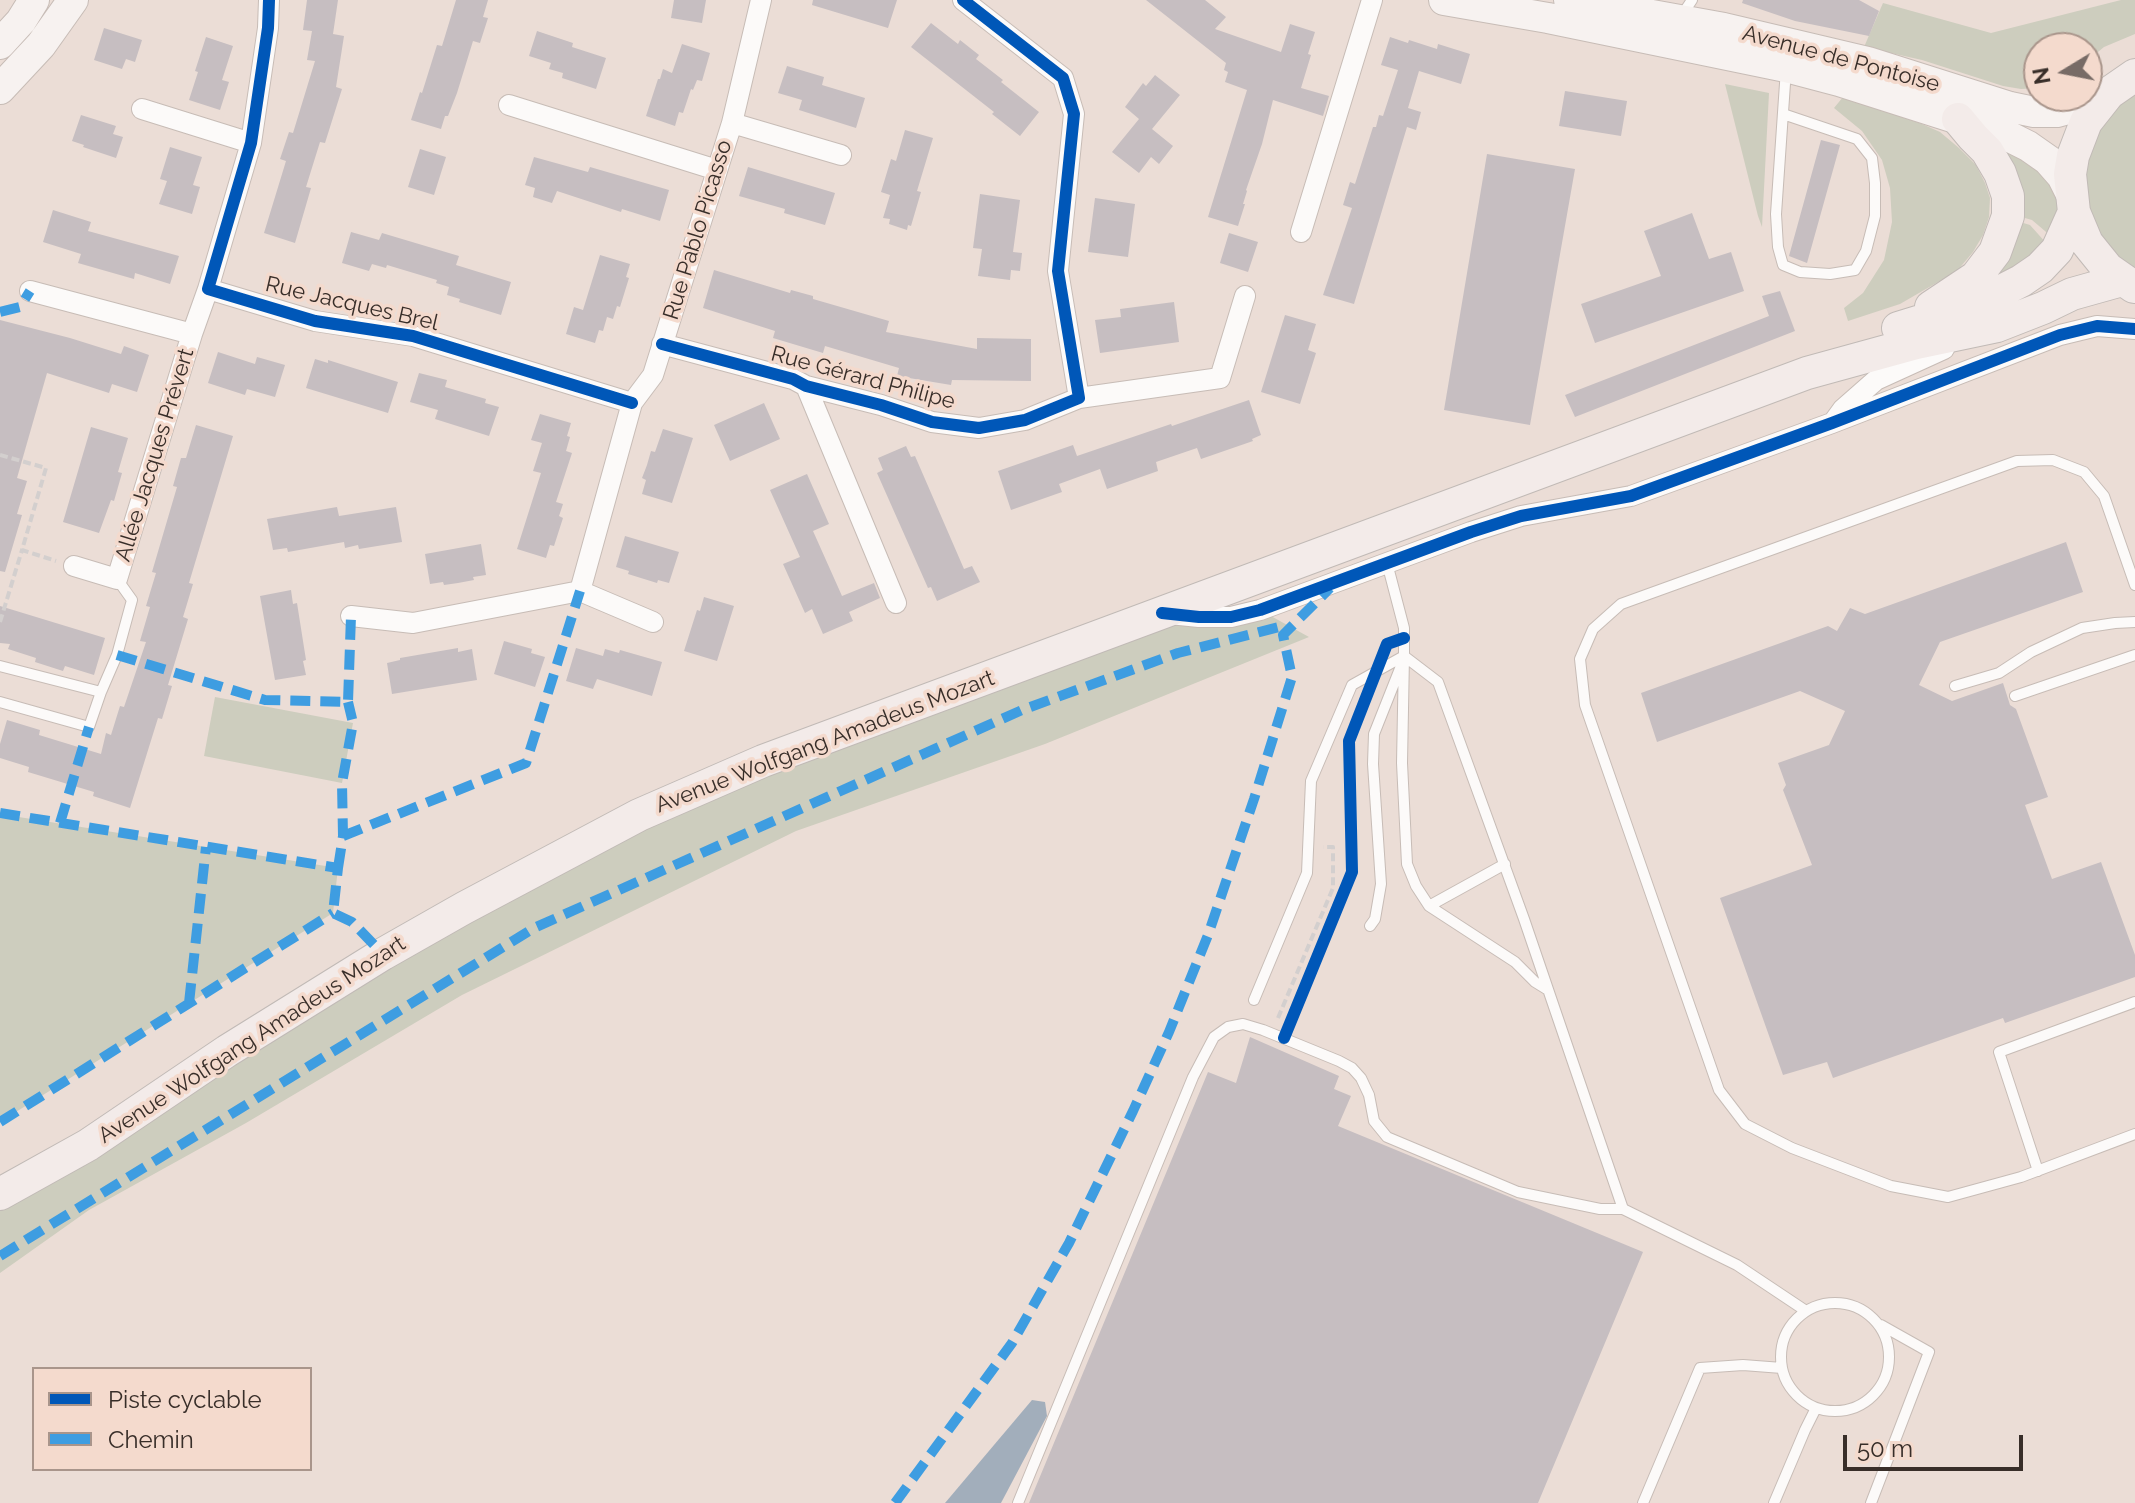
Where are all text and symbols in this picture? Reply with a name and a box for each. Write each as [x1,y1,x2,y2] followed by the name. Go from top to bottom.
[1740,20,1942,98] street label: Avenue de Pontoise
[2023,32,2103,112] north arrow
[2027,65,2056,86] text: N
[658,137,738,323] street label: Rue Pablo Picasso
[263,271,441,337] street label: Rue Jacques Brel
[768,341,958,415] street label: Rue Gérard Philipe
[110,345,200,565] street label: Allée Jacques Prévert
[652,665,998,819] street label: Avenue Wolfgang Amadeus Mozart
[93,931,411,1149] street label: Avenue Wolfgang Amadeus Mozart
[32,1367,312,1471] legend
[108,1385,262,1414] text: Piste cyclable
[1847,1419,2027,1469] scale bar
[108,1425,194,1454] text: Chemin
[1857,1434,1913,1463] text: 50 m

